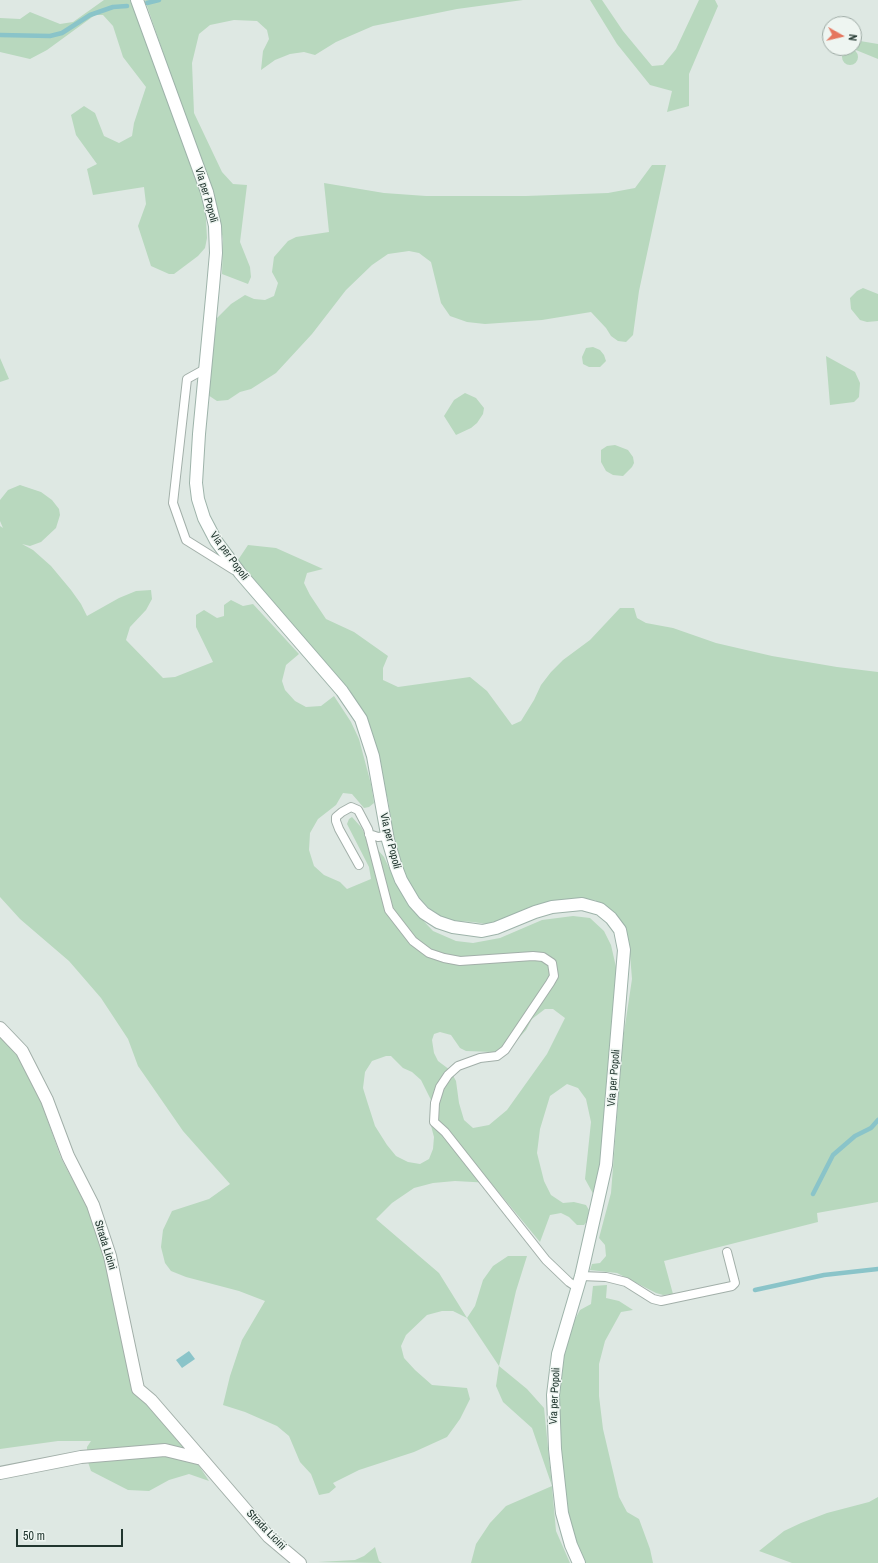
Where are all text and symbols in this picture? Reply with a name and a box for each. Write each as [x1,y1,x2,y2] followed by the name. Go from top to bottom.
[822,16,862,56] north arrow
[846,33,860,42] text: N
[192,166,220,224] street label: Via per Popoli
[207,529,251,583] street label: Via per Popoli
[377,812,403,870] street label: Via per Popoli
[605,1049,623,1107] street label: Via per Popoli
[91,1219,119,1271] street label: Strada Licini
[547,1367,563,1425] street label: Via per Popoli
[243,1507,289,1553] street label: Strada Licini
[18,1521,125,1547] scale bar
[23,1528,45,1544] text: 50 m

